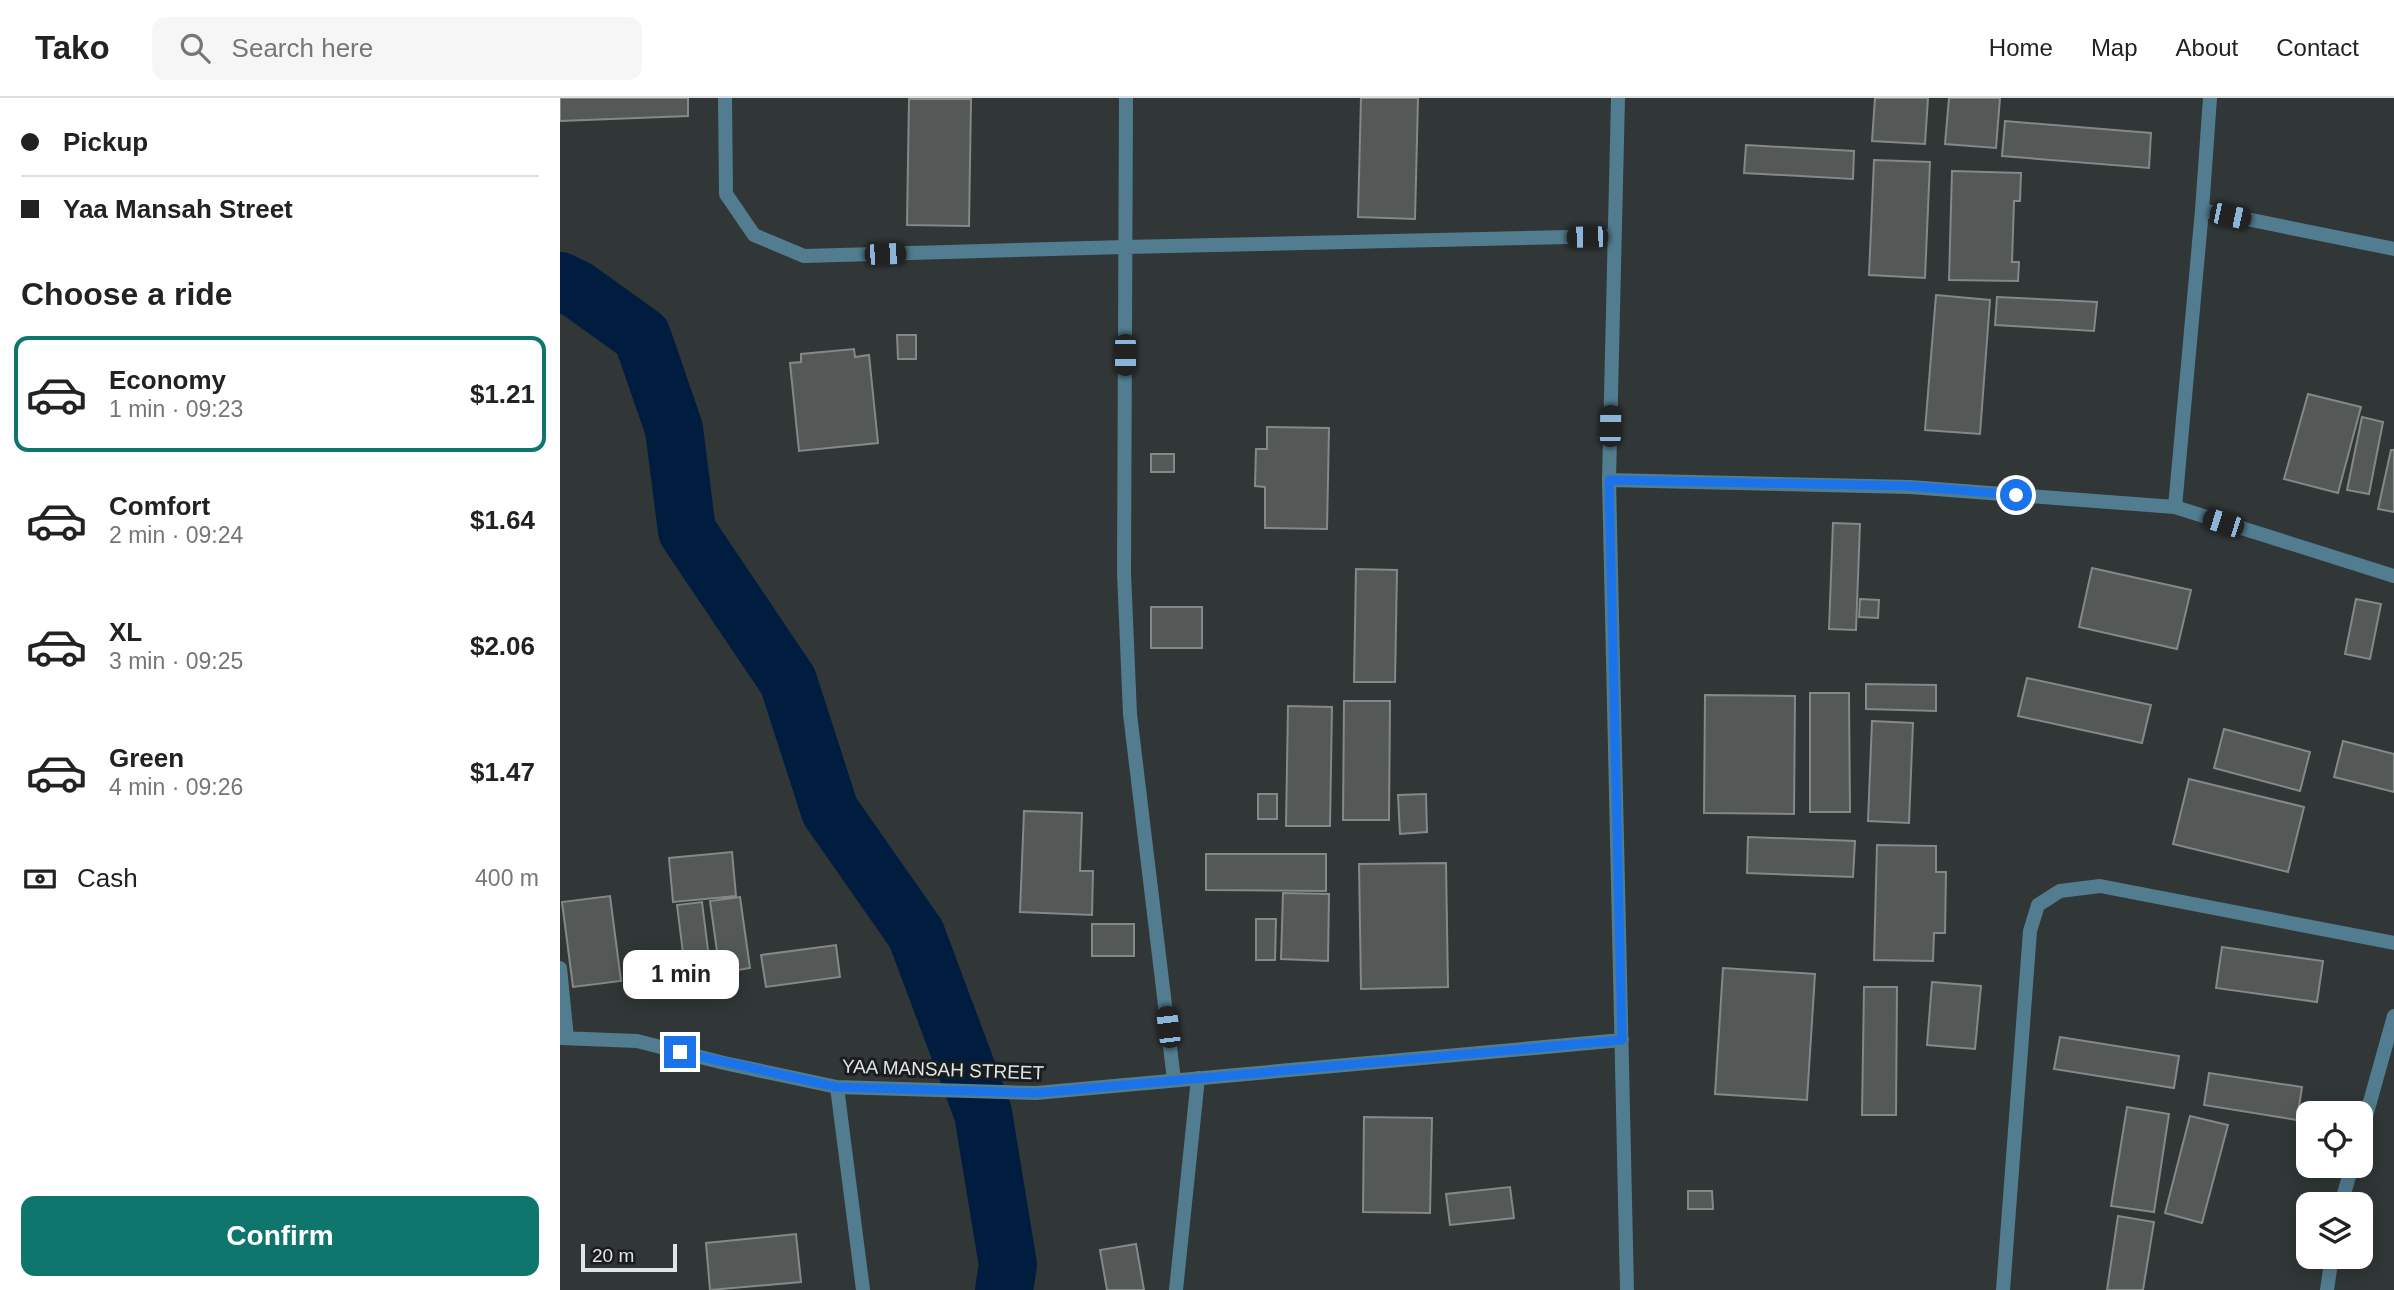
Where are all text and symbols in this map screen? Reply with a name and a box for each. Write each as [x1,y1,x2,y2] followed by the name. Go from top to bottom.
[152,17,642,80] search box
[35,29,110,66] text: Tako
[176,29,214,67] icon: search
[232,33,373,63] text: Search here
[1989,34,2053,61] text: Home
[2091,34,2138,61] text: Map
[2176,34,2238,61] text: About
[2276,34,2359,61] text: Contact
[63,127,148,157] text: Pickup
[63,194,293,224] text: Yaa Mansah Street
[2208,201,2253,231] car
[1566,226,1609,248] car
[864,243,907,265] car
[21,276,233,312] text: Choose a ride
[1115,334,1136,376] car
[25,363,88,426] icon: car
[109,365,226,395] text: Economy
[470,379,535,409] text: $1.21
[109,396,243,422] text: 1 min · 09:23
[1600,405,1621,447] car
[2000,479,2032,511] route start
[25,489,88,552] icon: car
[109,491,210,521] text: Comfort
[470,505,535,535] text: $1.64
[2200,507,2247,539] car
[109,522,243,548] text: 2 min · 09:24
[25,615,88,678] icon: car
[109,617,142,647] text: XL
[470,631,535,661] text: $2.06
[109,648,243,674] text: 3 min · 09:25
[25,741,88,804] icon: car
[109,743,184,773] text: Green
[470,757,535,787] text: $1.47
[109,774,243,800] text: 4 min · 09:26
[21,860,59,898] icon: cash
[77,863,138,893] text: Cash
[475,865,539,891] text: 400 m
[622,950,738,1000] callout: 1 min
[651,961,711,987] text: 1 min
[1156,1005,1181,1049] car
[664,1036,696,1068] route end
[841,1055,1045,1084] street label: YAA MANSAH STREET
[2296,1101,2373,1269] map controls
[2296,1101,2373,1178] button: locate
[2296,1192,2373,1269] button: layers
[21,1196,539,1276] button: Confirm
[581,1241,677,1273] scale bar
[592,1245,634,1266] text: 20 m

